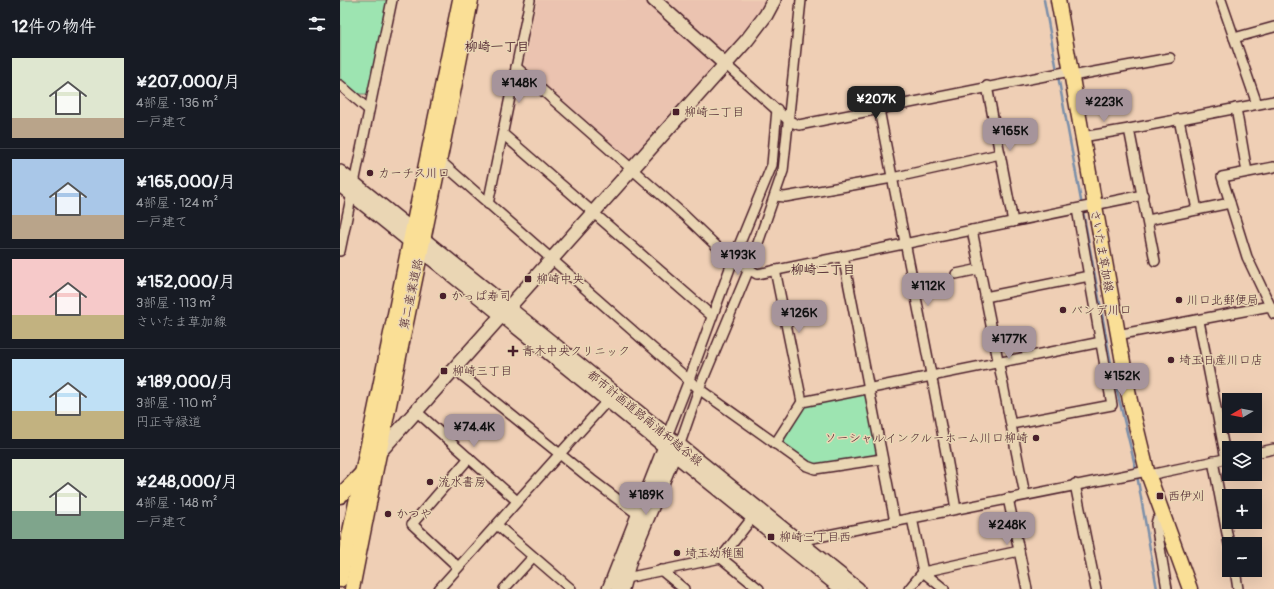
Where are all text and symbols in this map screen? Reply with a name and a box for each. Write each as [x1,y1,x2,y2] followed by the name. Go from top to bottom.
[306,13,328,35] icon: filters
[12,16,96,37] text: 12件の物件
[464,39,530,55] district label: 柳崎一丁目
[491,70,547,104] pin: ¥148K
[136,71,240,92] text: ¥207,000/月
[44,74,92,122] icon: home
[501,75,537,91] text: ¥148K
[848,86,904,120] pin: ¥207K
[1076,89,1132,123] pin: ¥223K
[856,91,896,107] text: ¥207K
[1085,94,1123,110] text: ¥223K
[136,95,218,111] text: 4部屋 · 136 m²
[684,105,744,120] place label: 柳崎二丁目
[671,107,681,117] marker: 柳崎二丁目
[136,114,188,130] text: 一戸建て
[982,118,1038,152] pin: ¥165K
[992,123,1028,139] text: ¥165K
[378,166,450,181] place label: カーチス川口
[365,168,375,178] marker: カーチス川口
[136,171,236,192] text: ¥165,000/月
[44,175,92,223] icon: home
[136,195,218,211] text: 4部屋 · 124 m²
[1087,209,1116,294] street label: さいたま草加線
[136,214,188,230] text: 一戸建て
[710,242,766,276] pin: ¥193K
[720,247,756,263] text: ¥193K
[397,257,426,331] street label: 第二産業道路
[790,262,856,278] district label: 柳崎二丁目
[136,271,235,292] text: ¥152,000/月
[536,272,584,287] place label: 柳崎中央
[900,273,956,307] pin: ¥112K
[523,274,533,284] marker: 柳崎中央
[44,275,92,323] icon: home
[911,278,945,294] text: ¥112K
[451,289,511,304] place label: かっぱ寿司
[438,291,448,301] marker: かっぱ寿司
[1187,293,1259,308] place label: 川口北郵便局
[136,295,215,311] text: 3部屋 · 113 m²
[1174,295,1184,305] marker: 川口北郵便局
[771,300,827,334] pin: ¥126K
[1071,303,1132,318] place label: バンデ川口
[781,305,817,321] text: ¥126K
[1058,305,1068,315] marker: バンデ川口
[136,314,226,330] text: さいたま草加線
[981,326,1037,360] pin: ¥177K
[991,331,1027,347] text: ¥177K
[522,344,630,359] place label: 青木中央クリニック
[507,345,519,357] marker: 青木中央クリニック
[1179,353,1263,368] place label: 埼玉日産川口店
[1166,355,1176,365] marker: 埼玉日産川口店
[1094,363,1150,397] pin: ¥152K
[452,364,512,379] place label: 柳崎三丁目
[439,366,449,376] marker: 柳崎三丁目
[584,367,705,470] street label: 都市計画道路南浦和越谷線
[1104,368,1140,384] text: ¥152K
[136,371,234,392] text: ¥189,000/月
[44,375,92,423] icon: home
[1222,393,1262,433] north arrow
[1222,393,1262,577] map controls
[136,395,217,411] text: 3部屋 · 110 m²
[136,414,201,430] text: 円正寺緑道
[441,414,507,448] pin: ¥74.4K
[453,419,495,435] text: ¥74.4K
[824,431,1028,446] place label: ソーシャルインクルーホーム川口柳崎
[1031,433,1041,443] marker: ソーシャルインクルーホーム川口柳崎
[1222,441,1262,481] button: layers
[136,471,238,492] text: ¥248,000/月
[44,475,92,523] icon: home
[438,475,486,490] place label: 流水書房
[425,477,435,487] marker: 流水書房
[618,482,674,516] pin: ¥189K
[628,487,664,503] text: ¥189K
[1168,489,1204,504] place label: 西伊刈
[1222,489,1262,529] button: +
[1155,491,1165,501] marker: 西伊刈
[136,495,217,511] text: 4部屋 · 148 m²
[396,507,432,522] place label: かつや
[383,509,393,519] marker: かつや
[979,512,1035,546] pin: ¥248K
[136,514,188,530] text: 一戸建て
[988,517,1026,533] text: ¥248K
[779,530,851,545] place label: 柳崎三丁目西
[766,532,776,542] marker: 柳崎三丁目西
[1222,537,1262,577] button: −
[685,546,745,561] place label: 埼玉幼稚園
[672,548,682,558] marker: 埼玉幼稚園

